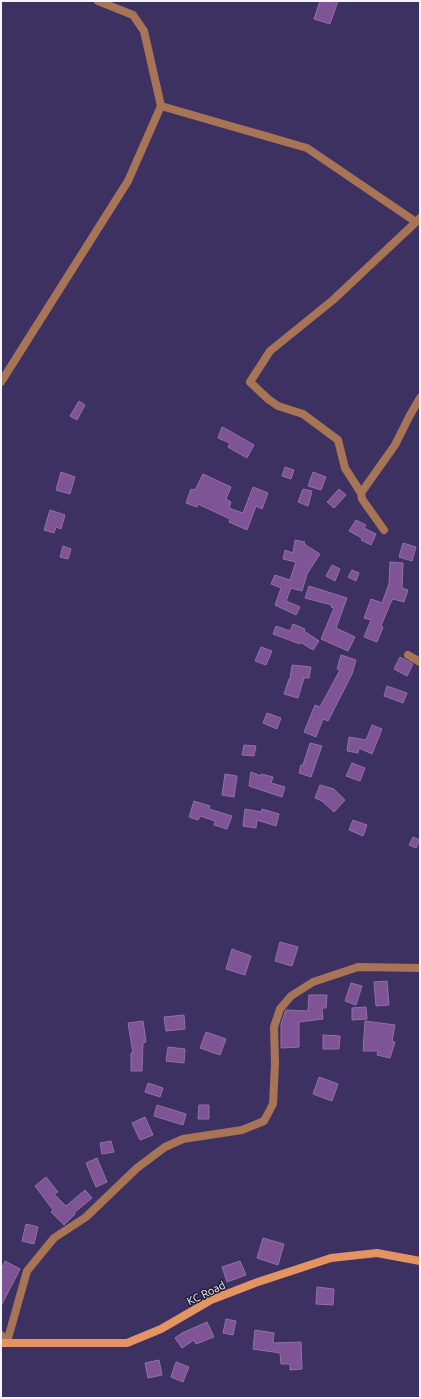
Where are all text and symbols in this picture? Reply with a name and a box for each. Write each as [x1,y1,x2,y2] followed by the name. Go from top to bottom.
[185,1279,227,1307] street label: KC Road

